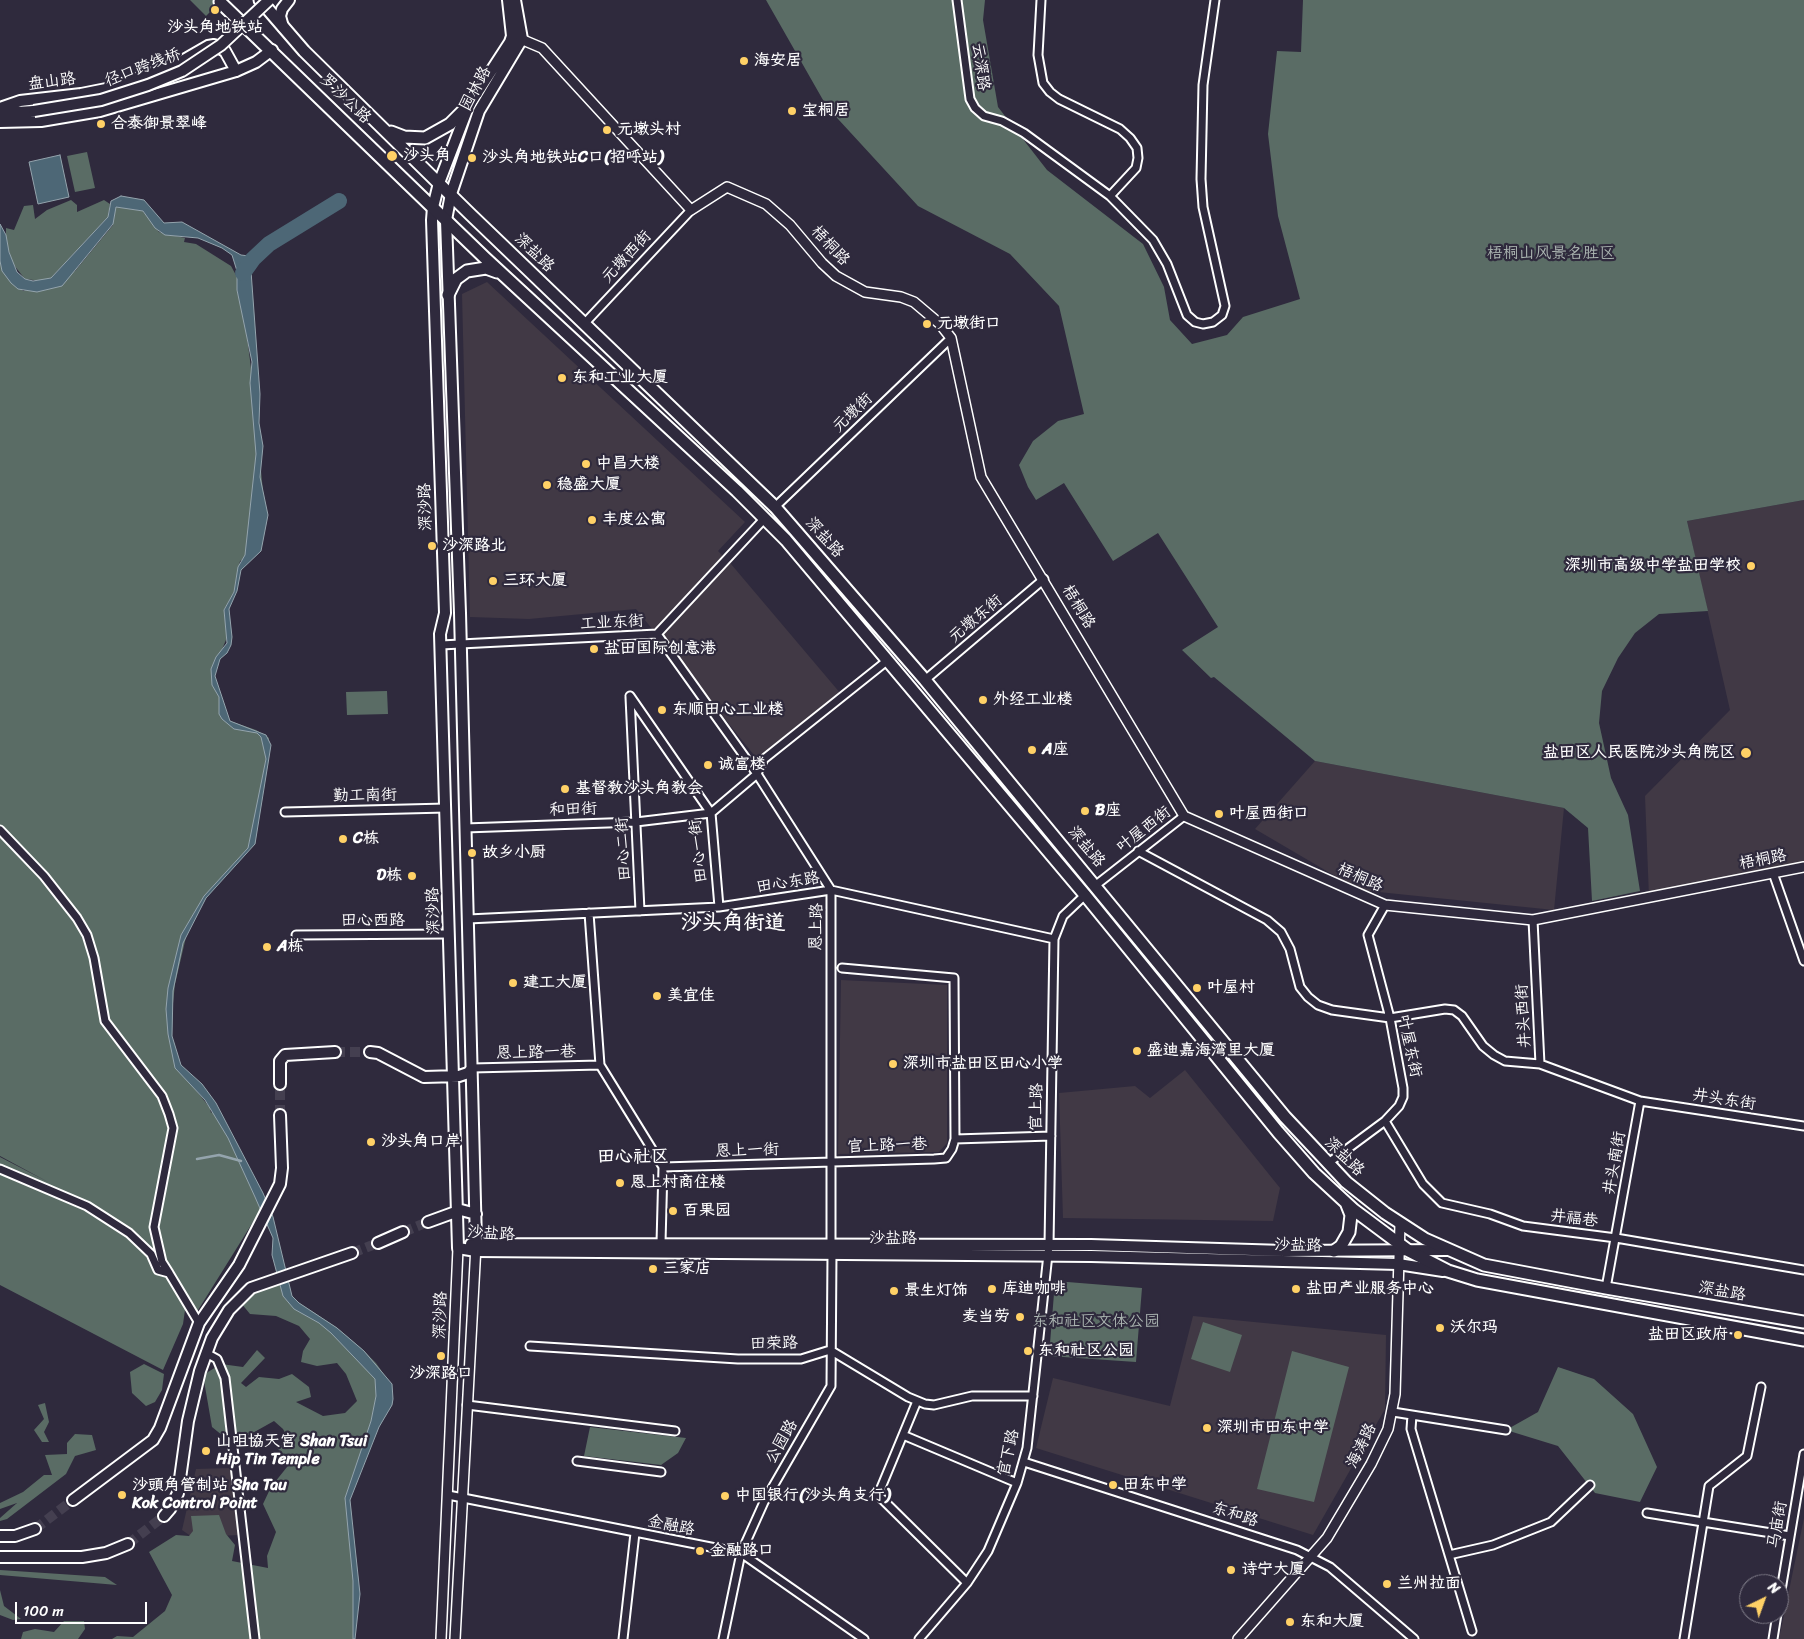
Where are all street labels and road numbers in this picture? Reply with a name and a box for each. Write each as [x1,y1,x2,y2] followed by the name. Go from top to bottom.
[967,42,993,92] street label: 云深路
[102,45,184,91] street label: 径口跨线桥
[456,63,496,115] street label: 园林路
[27,70,77,94] street label: 盘山路
[315,70,375,128] street label: 罗沙公路
[807,222,853,270] street label: 梧桐路
[598,227,656,287] street label: 元墩西街
[510,229,558,277] street label: 深盐路
[829,389,877,437] street label: 元墩街
[416,483,436,531] street label: 深沙路
[801,514,847,562] street label: 深盐路
[1057,581,1099,633] street label: 梧桐路
[945,591,1007,647] street label: 元墩东街
[580,612,644,634] street label: 工业东街
[333,786,397,806] street label: 勤工南街
[549,800,597,820] street label: 和田街
[1113,803,1175,857] street label: 叶屋西街
[613,817,635,881] street label: 田心二街
[686,818,712,884] street label: 田心一街
[1063,822,1109,872] street label: 深盐路
[1738,846,1788,874] street label: 梧桐路
[1334,859,1386,897] street label: 梧桐路
[755,869,821,897] street label: 田心东路
[424,887,444,935] street label: 深沙路
[807,903,827,951] street label: 恩上路
[341,911,405,931] street label: 田心西路
[1513,984,1535,1048] street label: 井头西街
[1393,1013,1425,1079] street label: 叶屋东街
[496,1043,576,1063] street label: 恩上路一巷
[1027,1083,1047,1131] street label: 官上路
[1691,1086,1757,1114] street label: 井头东街
[1600,1130,1630,1196] street label: 井头南街
[1320,1133,1368,1181] street label: 深盐路
[847,1135,927,1157] street label: 官上路一巷
[715,1140,779,1162] street label: 恩上一街
[1549,1207,1599,1231] street label: 井福巷
[466,1223,516,1245] street label: 沙盐路
[869,1229,917,1249] street label: 沙盐路
[1274,1236,1322,1256] street label: 沙盐路
[1697,1278,1747,1306] street label: 深盐路
[431,1291,451,1339] street label: 深沙路
[750,1334,798,1354] street label: 田荣路
[762,1416,802,1468] street label: 公园路
[1343,1420,1381,1472] street label: 海涛路
[994,1427,1024,1479] street label: 官下路
[1209,1498,1261,1532] street label: 东和路
[1764,1500,1792,1550] street label: 马庙街
[646,1512,696,1540] street label: 金融路

